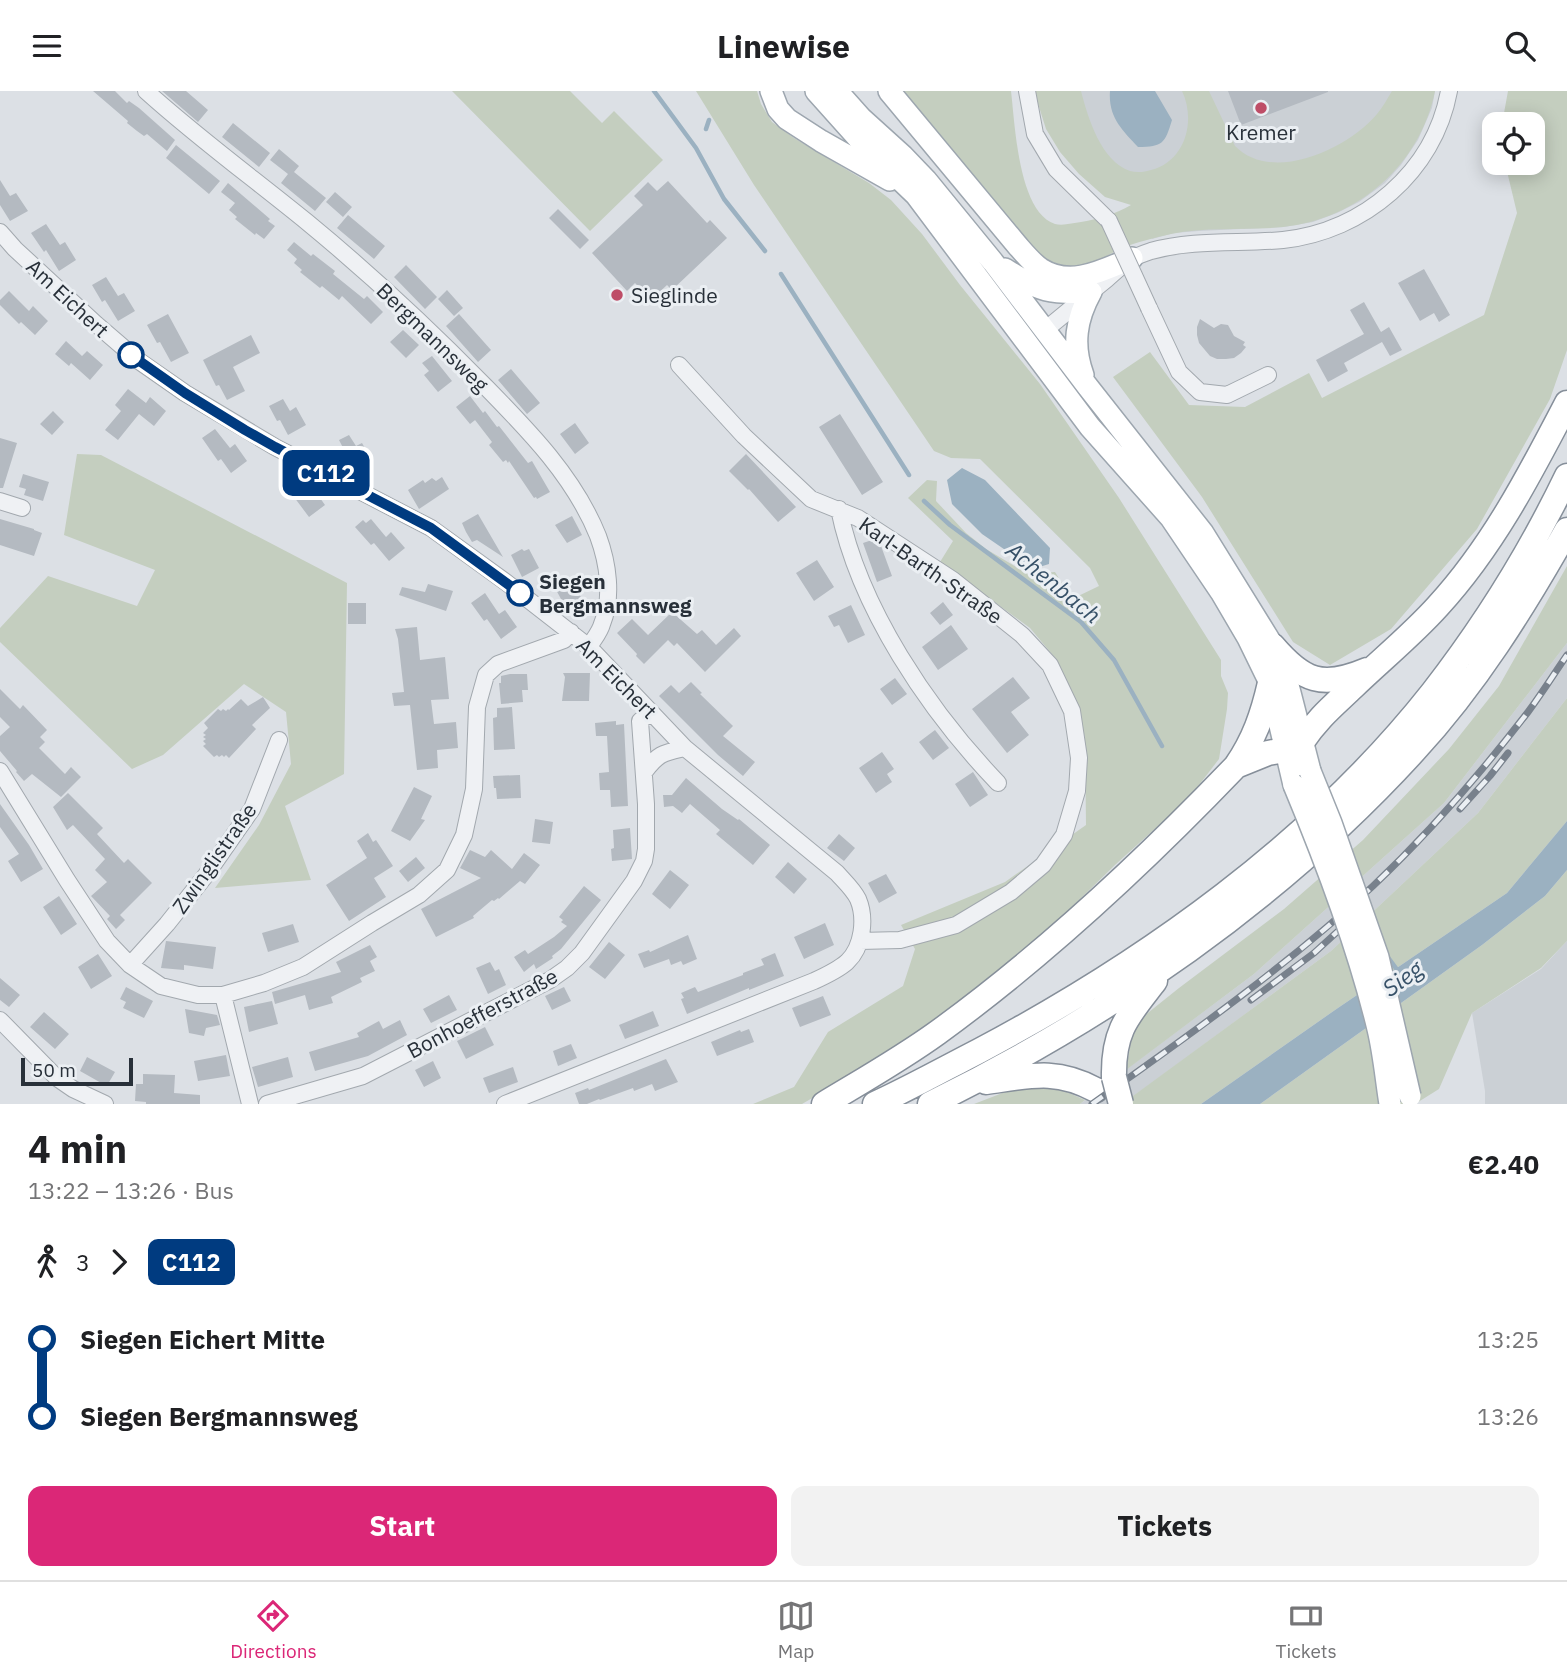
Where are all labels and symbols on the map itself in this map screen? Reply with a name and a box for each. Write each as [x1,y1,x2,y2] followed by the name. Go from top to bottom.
[1253,100,1269,116] marker: Kremer
[1226,118,1296,146] place label: Kremer
[21,252,115,344] street label: Am Eichert
[371,276,495,398] street label: Bergmannsweg
[631,281,718,309] place label: Sieglinde
[609,287,625,303] marker: Sieglinde
[118,342,144,368] unlabelled marker
[277,450,375,496] line badge: C112
[854,510,1008,630] street label: Karl-Barth-Straße
[1000,534,1108,629] water label: Achenbach
[539,567,692,619] place label: Siegen Bergmannsweg
[507,580,533,606] marker: Siegen Bergmannsweg
[571,632,663,724] street label: Am Eichert
[166,797,262,919] street label: Zwinglistraße
[1376,953,1429,1003] water label: Sieg
[402,962,562,1064] street label: Bonhoefferstraße
[21,1055,133,1087] scale bar

